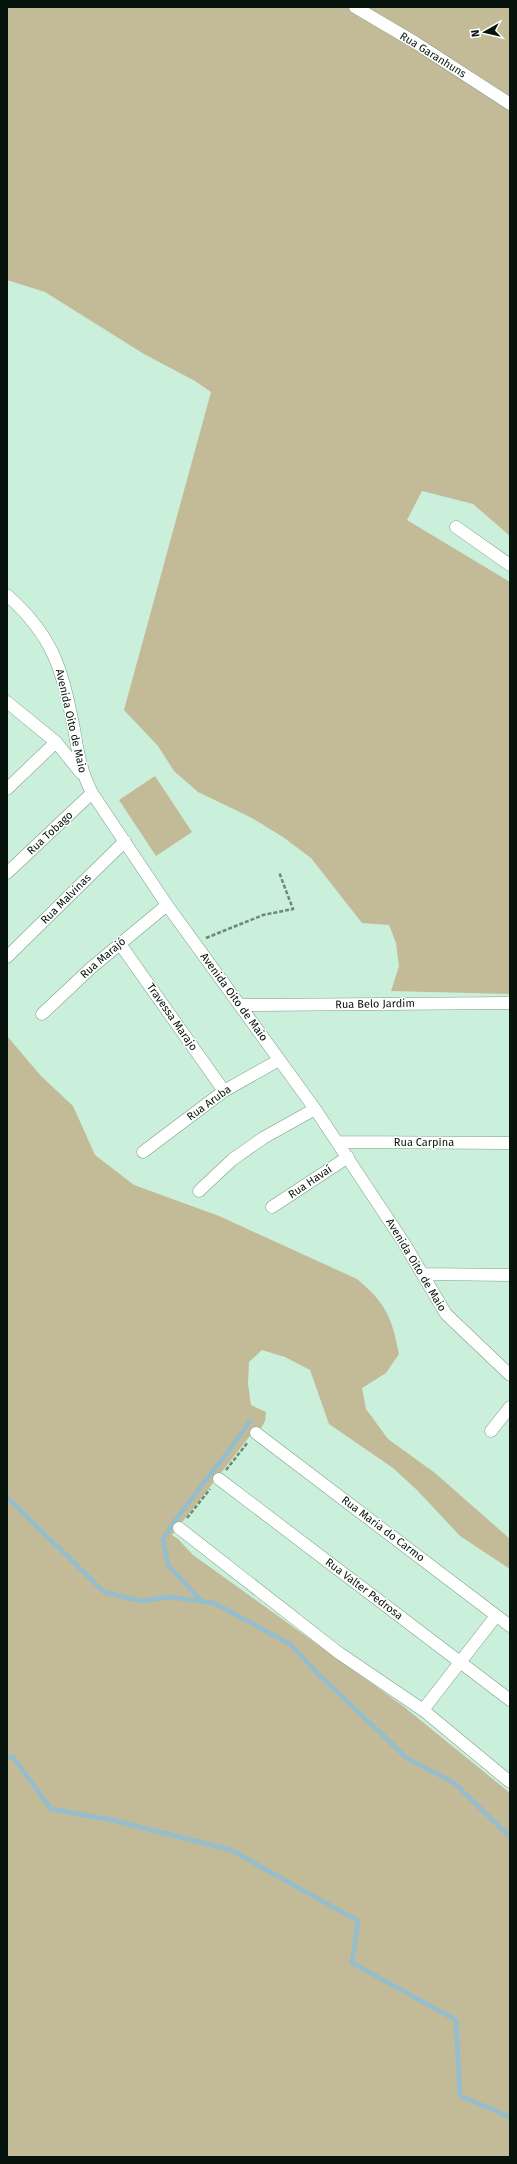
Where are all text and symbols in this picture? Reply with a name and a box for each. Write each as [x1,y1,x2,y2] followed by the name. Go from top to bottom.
[465,12,505,52] north arrow
[397,29,469,81] street label: Rua Garanhuns
[469,29,483,38] text: N
[53,668,89,774] street label: Avenida Oito de Maio
[24,809,76,857] street label: Rua Tobago
[38,871,94,927] street label: Rua Malvinas
[78,935,128,981] street label: Rua Marajó
[198,950,270,1044] street label: Avenida Oito de Maio
[144,981,200,1053] street label: Travessa Marajo
[335,997,415,1011] street label: Rua Belo Jardim
[184,1083,234,1123] street label: Rua Aruba
[394,1136,454,1149] street label: Rua Carpina
[286,1163,334,1201] street label: Rua Havaí
[383,1216,449,1314] street label: Avenida Oito de Maio
[339,1493,427,1565] street label: Rua Maria do Carmo
[323,1556,405,1622] street label: Rua Valter Pedrosa

